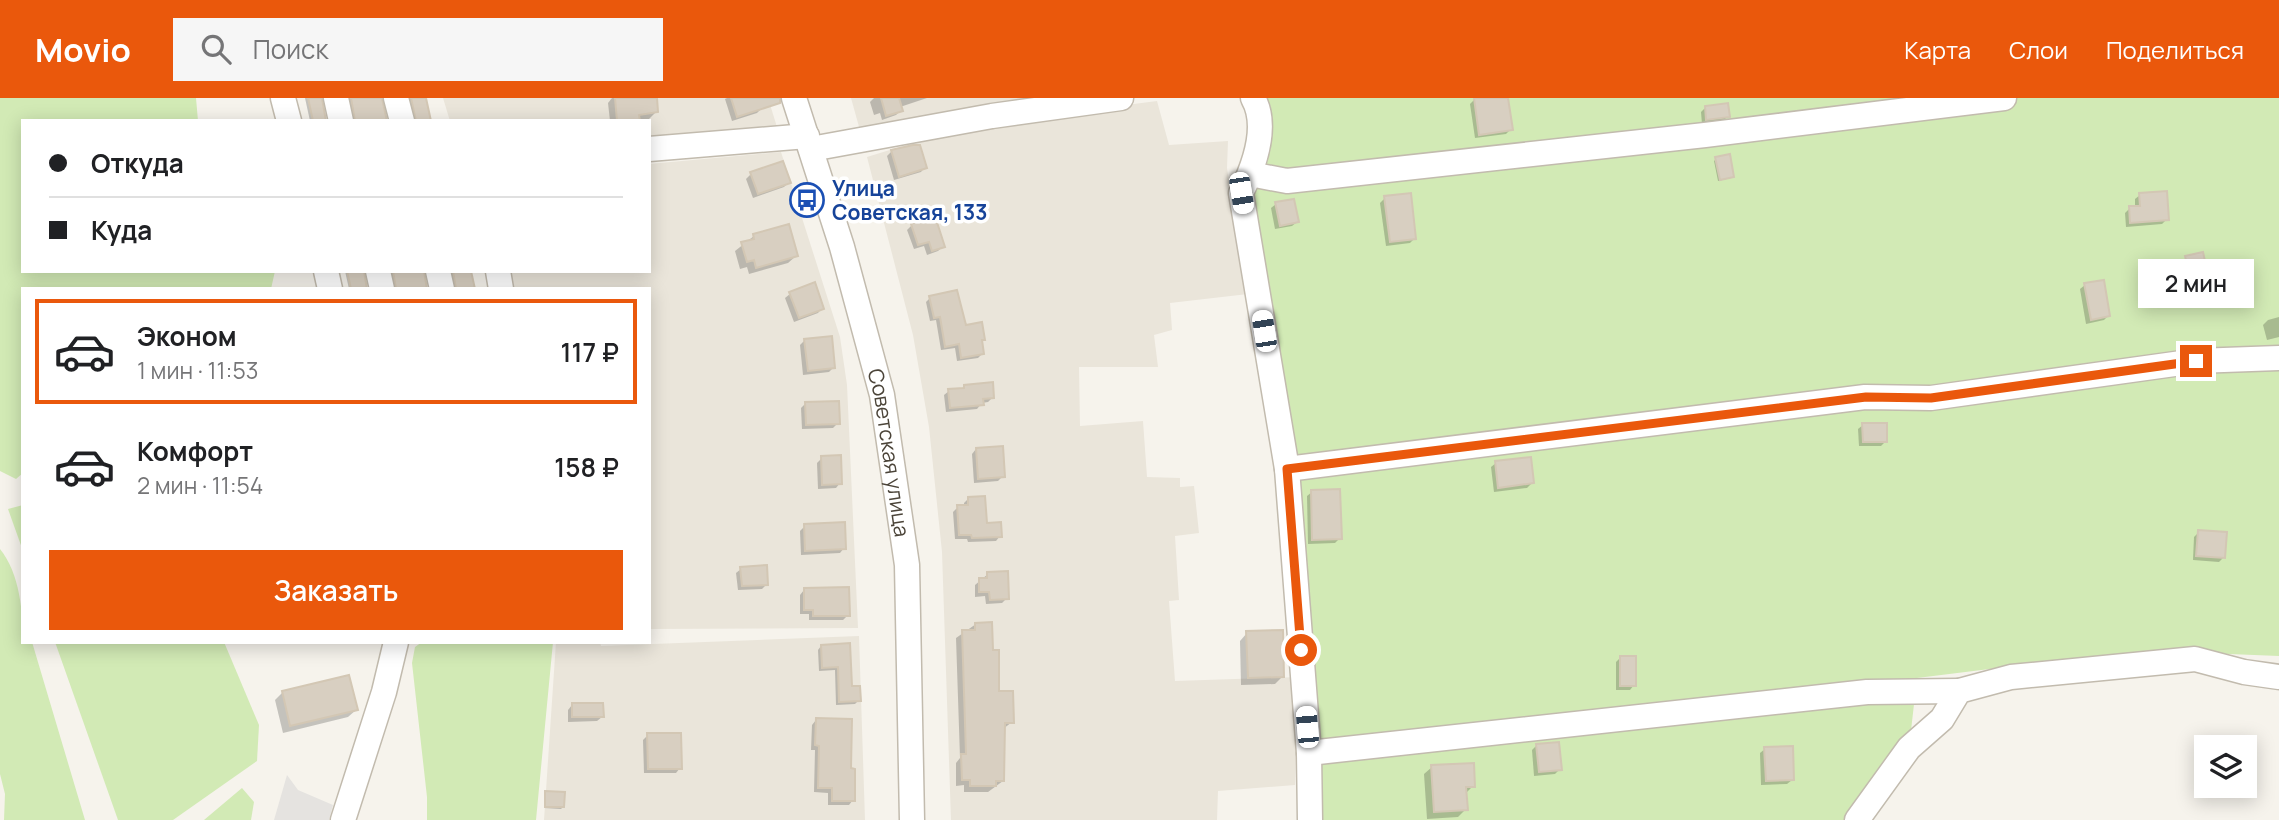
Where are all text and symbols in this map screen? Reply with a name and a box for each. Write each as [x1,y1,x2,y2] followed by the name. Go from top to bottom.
[173,18,663,81] search box
[35,27,131,72] text: Movio
[197,30,235,68] icon: search
[253,31,328,67] text: Поиск
[1904,33,1971,66] text: Карта
[2009,33,2068,66] text: Слои
[2106,33,2244,66] text: Поделиться
[91,145,184,181] text: Откуда
[1228,171,1255,215] car
[832,174,987,226] place label: Улица Советская, 133
[788,181,826,219] bus stop icon: Улица Советская, 133
[91,212,152,248] text: Куда
[2138,260,2254,308] callout: 2 мин
[2165,267,2227,299] text: 2 мин
[1251,309,1278,353] car
[137,318,237,354] text: Эконом
[53,320,116,383] icon: car
[561,334,619,370] text: 117 ₽
[2180,345,2212,377] route end
[137,354,258,386] text: 1 мин · 11:53
[861,365,917,539] street label: Советская улица
[137,433,253,469] text: Комфорт
[53,435,116,498] icon: car
[554,449,619,485] text: 158 ₽
[137,469,263,501] text: 2 мин · 11:54
[49,550,623,630] button: Заказать
[1285,634,1317,666] route start
[1295,705,1320,749] car
[2194,735,2257,798] map controls
[2194,735,2257,798] button: layers

